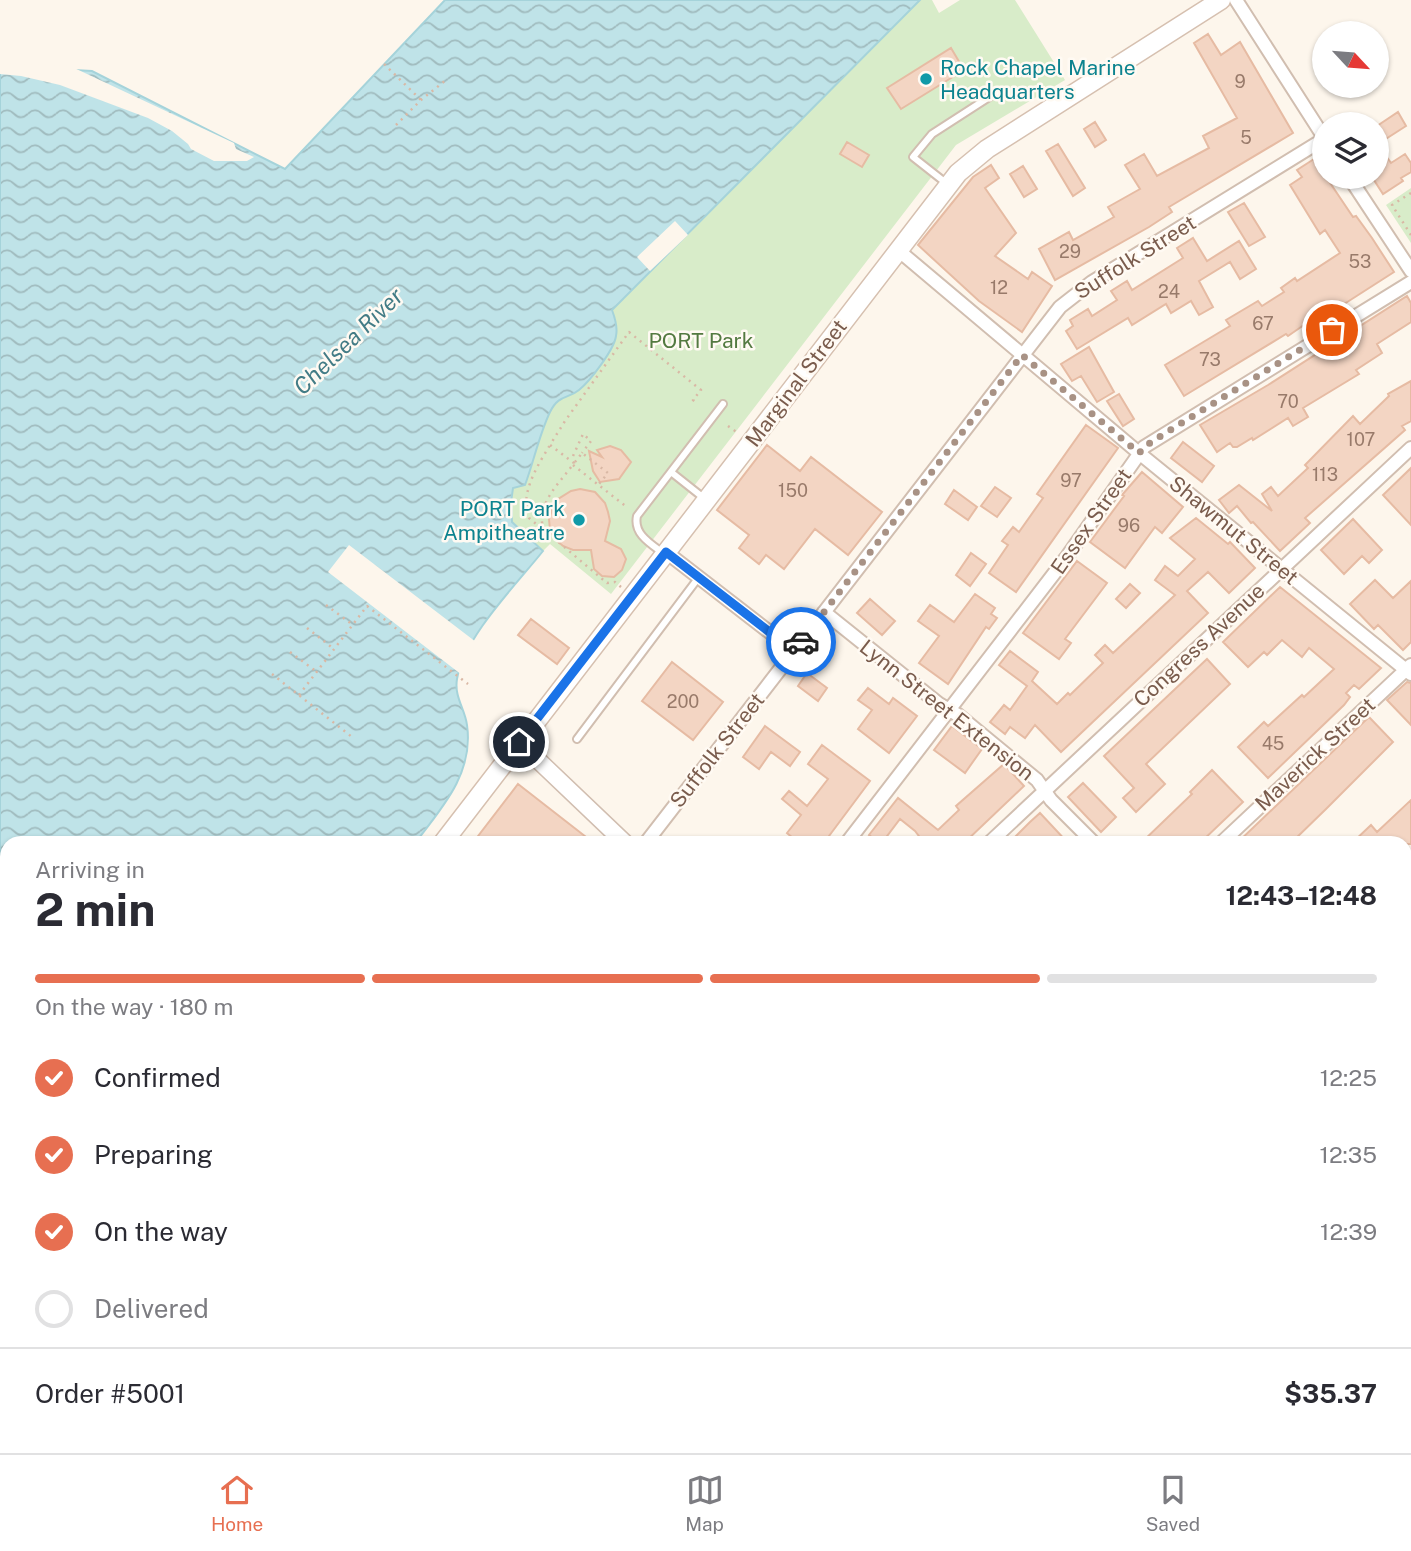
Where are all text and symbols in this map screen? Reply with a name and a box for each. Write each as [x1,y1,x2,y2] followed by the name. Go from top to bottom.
[1312,21,1390,98] north arrow
[1312,21,1389,189] map controls
[940,55,1136,104] place label: Rock Chapel Marine Headquarters
[918,71,934,87] marker: Rock Chapel Marine Headquarters
[1234,71,1246,92] house number: 9
[1312,112,1389,189] button: layers
[1240,127,1252,148] house number: 5
[1070,210,1200,304] street label: Suffolk Street
[1059,241,1081,262] house number: 29
[1349,251,1371,272] house number: 53
[990,277,1008,298] house number: 12
[1158,281,1180,302] house number: 24
[288,282,408,400] water label: Chelsea River
[1302,300,1362,360] pin
[1313,311,1351,349] icon: bag
[1252,313,1274,334] house number: 67
[740,314,852,452] street label: Marginal Street
[648,328,754,353] park label: PORT Park
[1199,349,1221,370] house number: 73
[1277,391,1299,412] house number: 70
[1347,429,1375,450] house number: 107
[1045,463,1137,579] street label: Essex Street
[1312,464,1338,485] house number: 113
[1060,470,1082,491] house number: 97
[1164,470,1304,590] street label: Shawmut Street
[778,480,808,501] house number: 150
[443,496,565,545] place label: PORT Park Ampitheatre
[571,512,587,528] marker: PORT Park Ampitheatre
[1118,515,1140,536] house number: 96
[1128,578,1270,712] street label: Congress Avenue
[766,607,836,677] courier
[782,623,820,661] icon: car
[855,634,1039,786] street label: Lynn Street Extension
[664,688,770,812] street label: Suffolk Street
[667,691,699,712] house number: 200
[1250,692,1380,816] street label: Maverick Street
[489,712,549,772] pin
[500,723,538,761] icon: home
[1262,733,1284,754] house number: 45
[35,856,145,883] text: Arriving in
[1225,880,1377,911] text: 12:43–12:48
[35,882,155,936] text: 2 min
[35,993,233,1020] text: On the way · 180 m
[35,1059,73,1097] icon: check
[94,1062,221,1093] text: Confirmed
[1320,1064,1377,1091] text: 12:25
[35,1136,73,1174] icon: check
[94,1139,213,1170] text: Preparing
[1320,1141,1377,1168] text: 12:35
[35,1213,73,1251] icon: check
[94,1216,228,1247] text: On the way
[1320,1218,1377,1245] text: 12:39
[94,1293,209,1324] text: Delivered
[35,1378,185,1409] text: Order #5001
[1284,1378,1377,1409] text: $35.37
[211,1471,263,1535] tab: Home
[685,1471,724,1535] tab: Map
[1146,1471,1200,1535] tab: Saved

